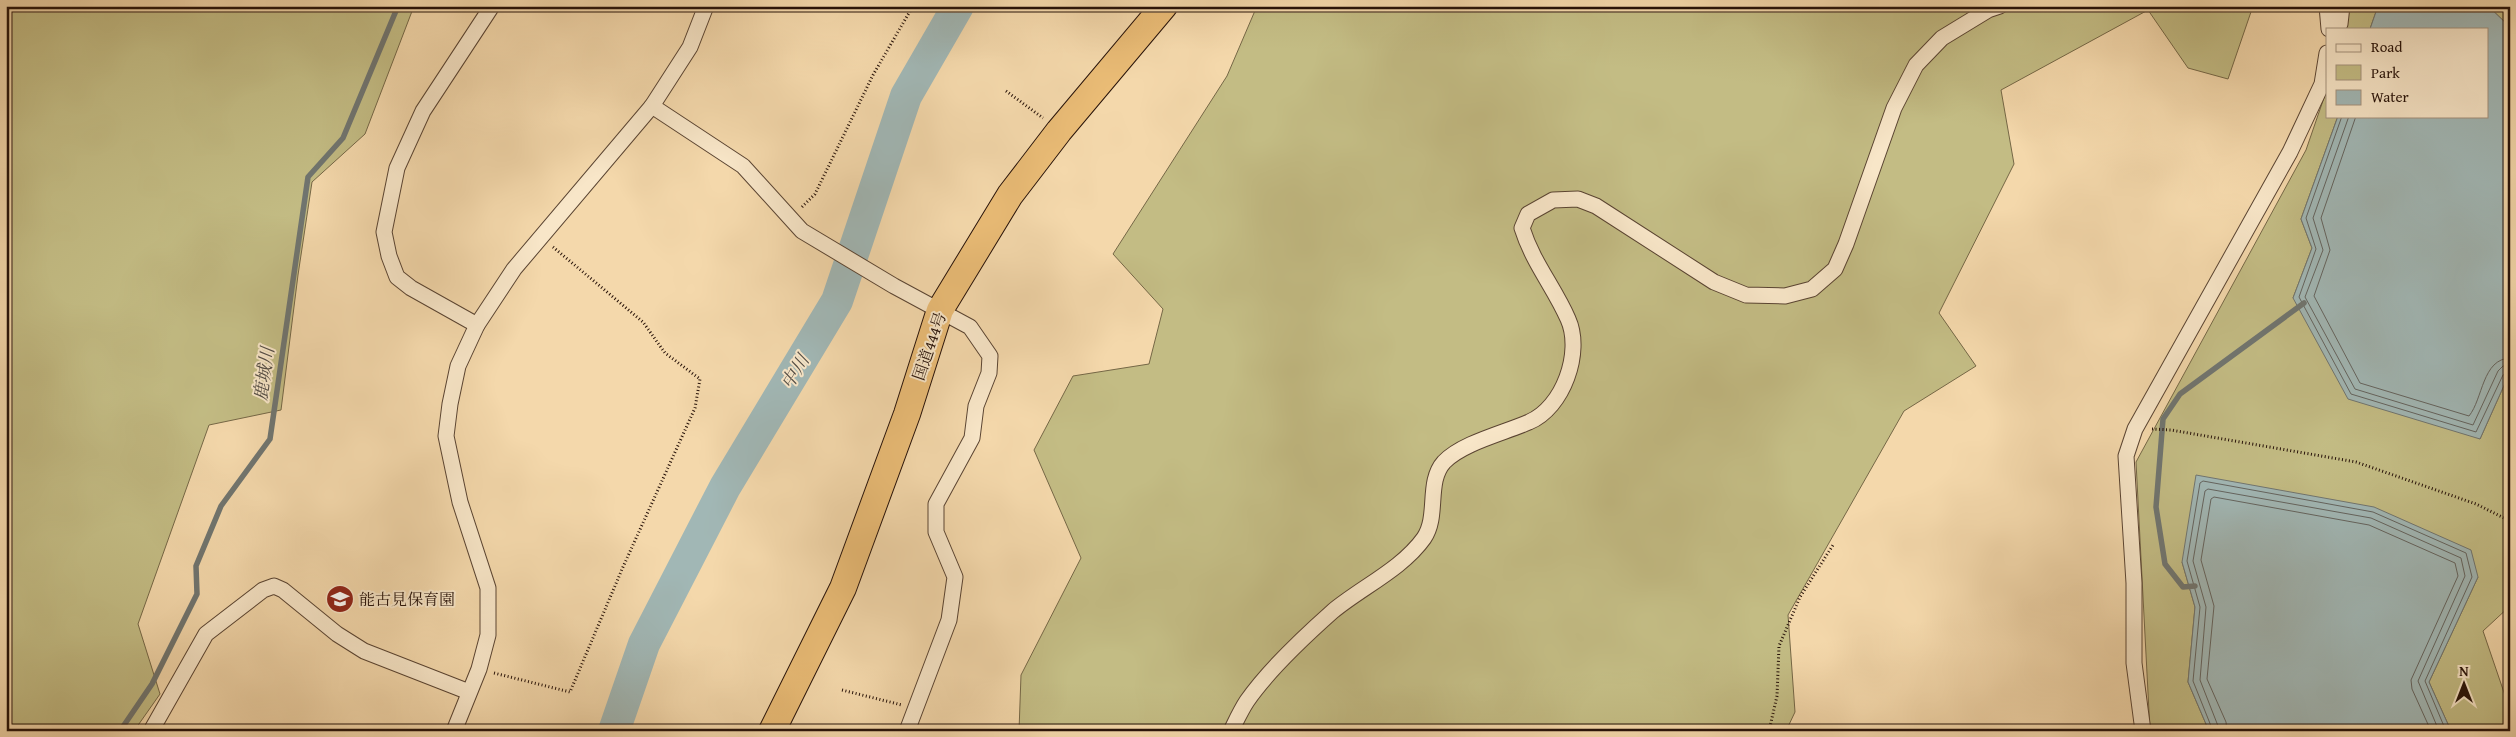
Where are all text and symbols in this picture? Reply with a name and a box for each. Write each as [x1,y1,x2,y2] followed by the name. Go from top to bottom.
[2326,28,2488,118] legend
[2371,36,2402,57] text: Road
[2371,62,2400,83] text: Park
[2371,86,2409,107] text: Water
[906,308,952,384] street label: 国道444号
[246,343,281,403] water label: 鹿城川
[774,348,816,394] water label: 中川
[325,584,355,614] school or university icon: 能古見保育園
[359,587,455,611] place label: 能古見保育園
[2438,660,2488,710] north arrow
[2459,661,2469,681] text: N

